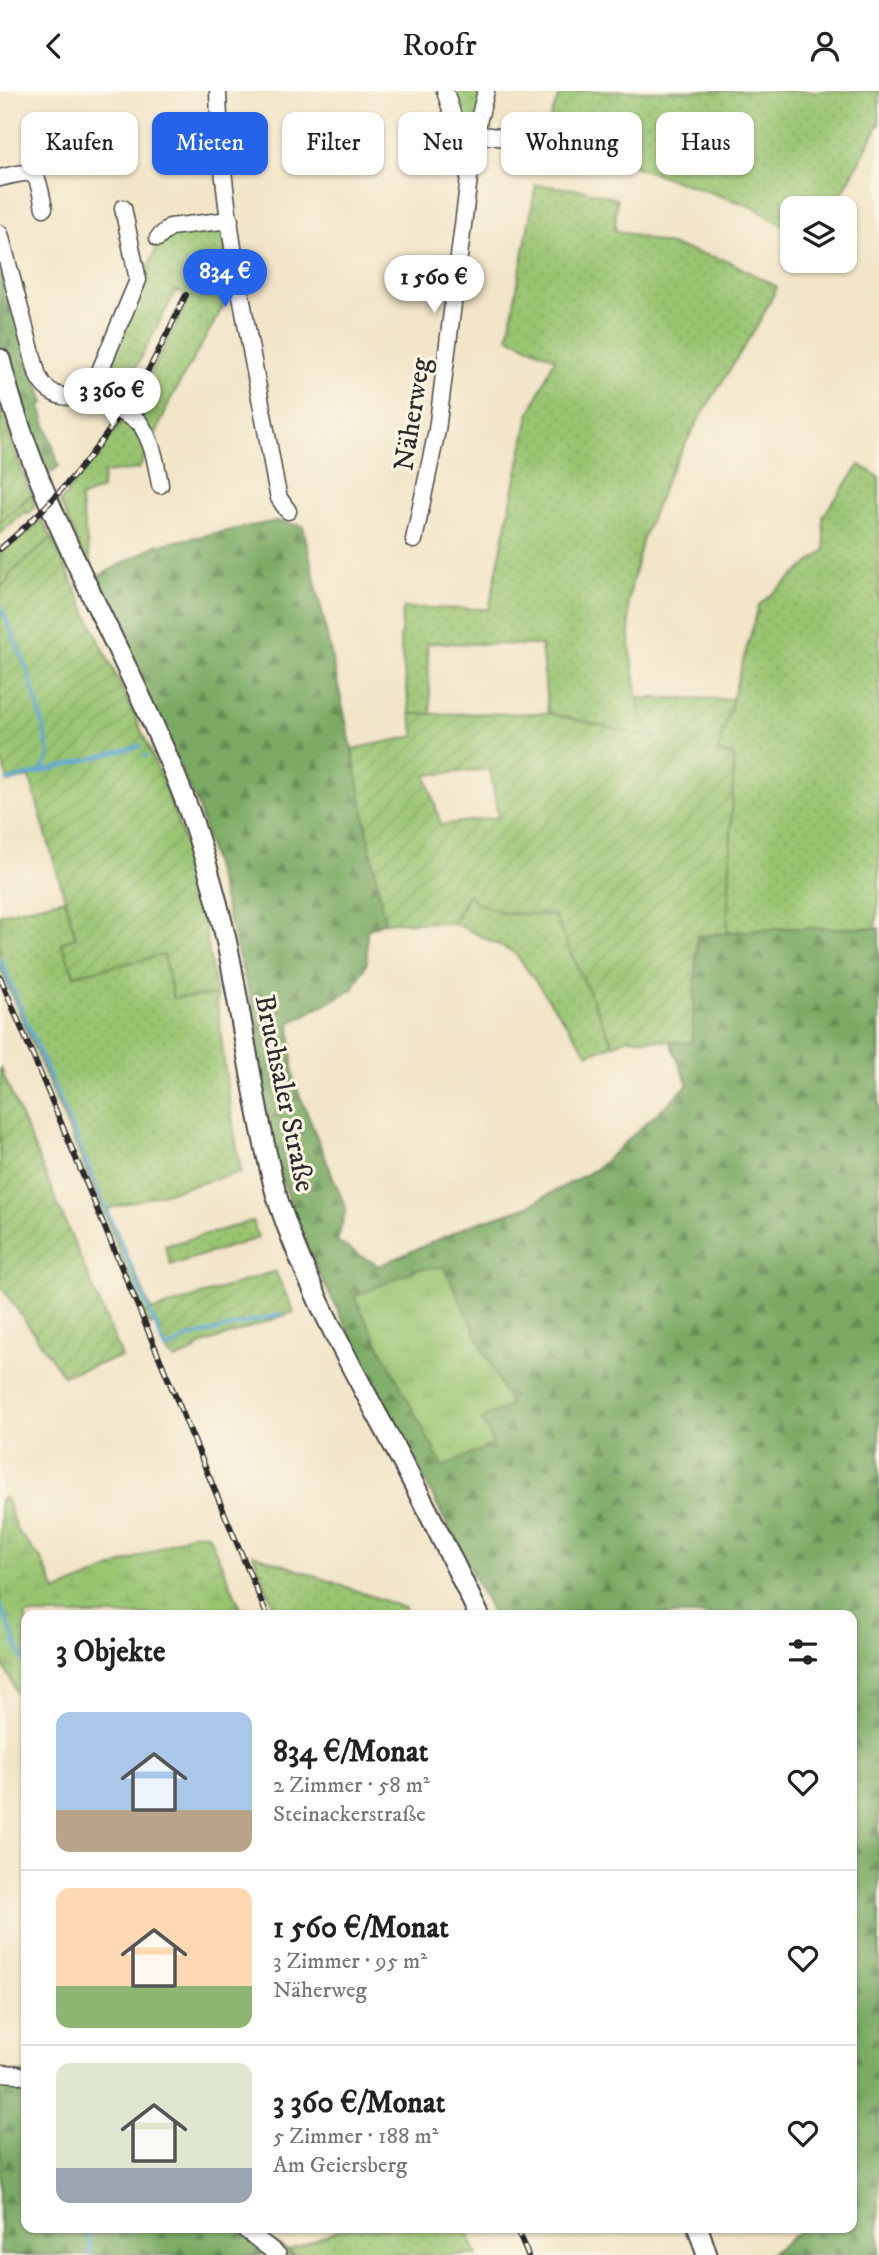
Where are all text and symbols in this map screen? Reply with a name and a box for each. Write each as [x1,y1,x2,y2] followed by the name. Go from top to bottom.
[402,26,477,66] text: Roofr
[35,27,73,65] icon: back
[806,27,844,65] icon: person
[21,112,138,175] chip: Kaufen
[152,112,268,175] chip: Mieten
[282,112,384,175] chip: Filter
[398,112,487,175] chip: Neu
[501,112,642,175] chip: Wohnung
[656,112,754,175] chip: Haus
[780,196,857,273] map controls
[780,196,857,273] button: layers
[176,249,274,309] pin: 834 €
[369,255,499,315] pin: 1 560 €
[199,257,251,286] text: 834 €
[400,263,468,292] text: 1 560 €
[386,355,439,473] street label: Näherweg
[47,369,177,428] pin: 3 360 €
[80,376,144,405] text: 3 360 €
[247,992,322,1195] street label: Bruchsaler Straße
[784,1633,822,1671] icon: filters
[56,1634,165,1671] text: 3 Objekte
[273,1734,428,1771] text: 834 €/Monat
[112,1740,196,1824] icon: home
[784,1763,822,1801] icon: heart
[273,1771,430,1800] text: 2 Zimmer · 58 m²
[273,1800,426,1829] text: Steinackerstraße
[273,1910,449,1947] text: 1 560 €/Monat
[112,1916,196,2000] icon: home
[784,1939,822,1977] icon: heart
[273,1947,427,1976] text: 3 Zimmer · 95 m²
[273,1976,367,2005] text: Näherweg
[273,2085,445,2122] text: 3 360 €/Monat
[112,2091,196,2175] icon: home
[784,2114,822,2152] icon: heart
[273,2122,438,2151] text: 5 Zimmer · 188 m²
[273,2151,407,2180] text: Am Geiersberg

